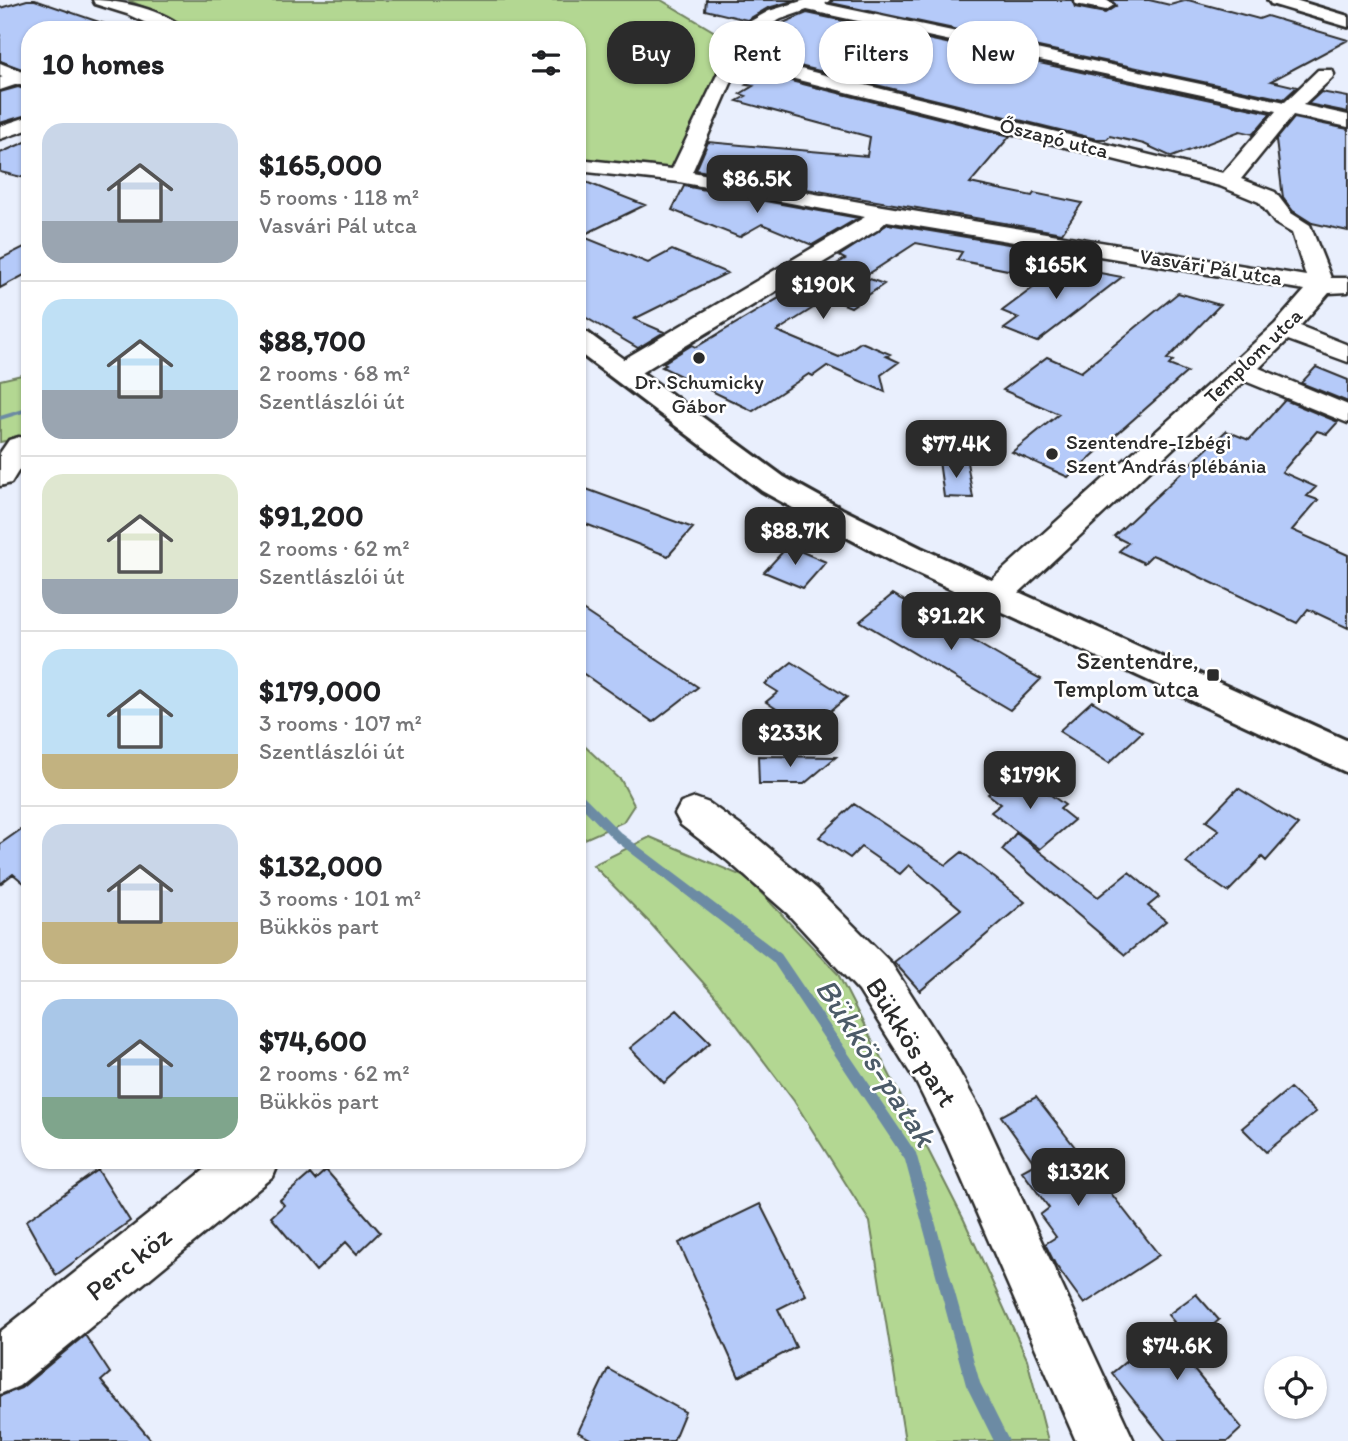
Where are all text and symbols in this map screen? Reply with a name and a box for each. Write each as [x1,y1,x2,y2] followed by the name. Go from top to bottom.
[607,21,695,84] chip: Buy
[709,21,805,84] chip: Rent
[819,21,933,84] chip: Filters
[947,21,1039,84] chip: New
[527,44,565,82] icon: filters
[42,45,165,82] text: 10 homes
[997,112,1111,163] street label: Őszapó utca
[259,146,382,183] text: $165,000
[98,151,182,235] icon: home
[700,156,814,215] pin: $86.5K
[723,164,791,192] text: $86.5K
[259,183,419,211] text: 5 rooms · 118 m²
[259,211,417,239] text: Vasvári Pál utca
[1007,242,1105,301] pin: $165K
[1138,243,1284,290] street label: Vasvári Pál utca
[1025,250,1087,278] text: $165K
[774,262,872,321] pin: $190K
[791,270,855,298] text: $190K
[1198,302,1307,409] street label: Templom utca
[259,322,366,359] text: $88,700
[98,327,182,411] icon: home
[691,350,707,366] marker: Dr. Schumicky Gábor
[259,359,410,387] text: 2 rooms · 68 m²
[634,369,764,418] place label: Dr. Schumicky Gábor
[259,387,405,415] text: Szentlászlói út
[899,420,1013,480] pin: $77.4K
[922,429,990,457] text: $77.4K
[1066,429,1266,478] place label: Szentendre-Izbégi Szent András plébánia
[1044,446,1060,462] marker: Szentendre-Izbégi Szent András plébánia
[259,497,364,534] text: $91,200
[98,502,182,586] icon: home
[738,508,852,567] pin: $88.7K
[761,516,829,544] text: $88.7K
[259,534,410,562] text: 2 rooms · 62 m²
[259,562,405,590] text: Szentlászlói út
[894,592,1008,652] pin: $91.2K
[918,601,984,629] text: $91.2K
[1054,646,1199,703] place label: Szentendre, Templom utca
[1205,667,1221,683] marker: Szentendre, Templom utca
[259,672,381,709] text: $179,000
[98,677,182,761] icon: home
[259,709,422,737] text: 3 rooms · 107 m²
[741,710,839,769] pin: $233K
[758,718,822,746] text: $233K
[259,737,405,765] text: Szentlászlói út
[981,752,1079,811] pin: $179K
[1000,760,1060,788] text: $179K
[259,847,383,884] text: $132,000
[98,852,182,936] icon: home
[259,884,421,912] text: 3 rooms · 101 m²
[259,912,379,940] text: Bükkös part
[808,971,945,1154] water label: Bükkös-patak
[859,971,965,1113] street label: Bükkös part
[259,1022,367,1059] text: $74,600
[98,1027,182,1111] icon: home
[259,1059,410,1087] text: 2 rooms · 62 m²
[259,1087,379,1115] text: Bükkös part
[1029,1148,1127,1208] pin: $132K
[1047,1157,1109,1185] text: $132K
[78,1218,178,1308] street label: Perc köz
[1120,1322,1234,1382] pin: $74.6K
[1142,1331,1212,1359] text: $74.6K
[1264,1356,1327,1419] map controls
[1264,1356,1327,1419] button: locate

